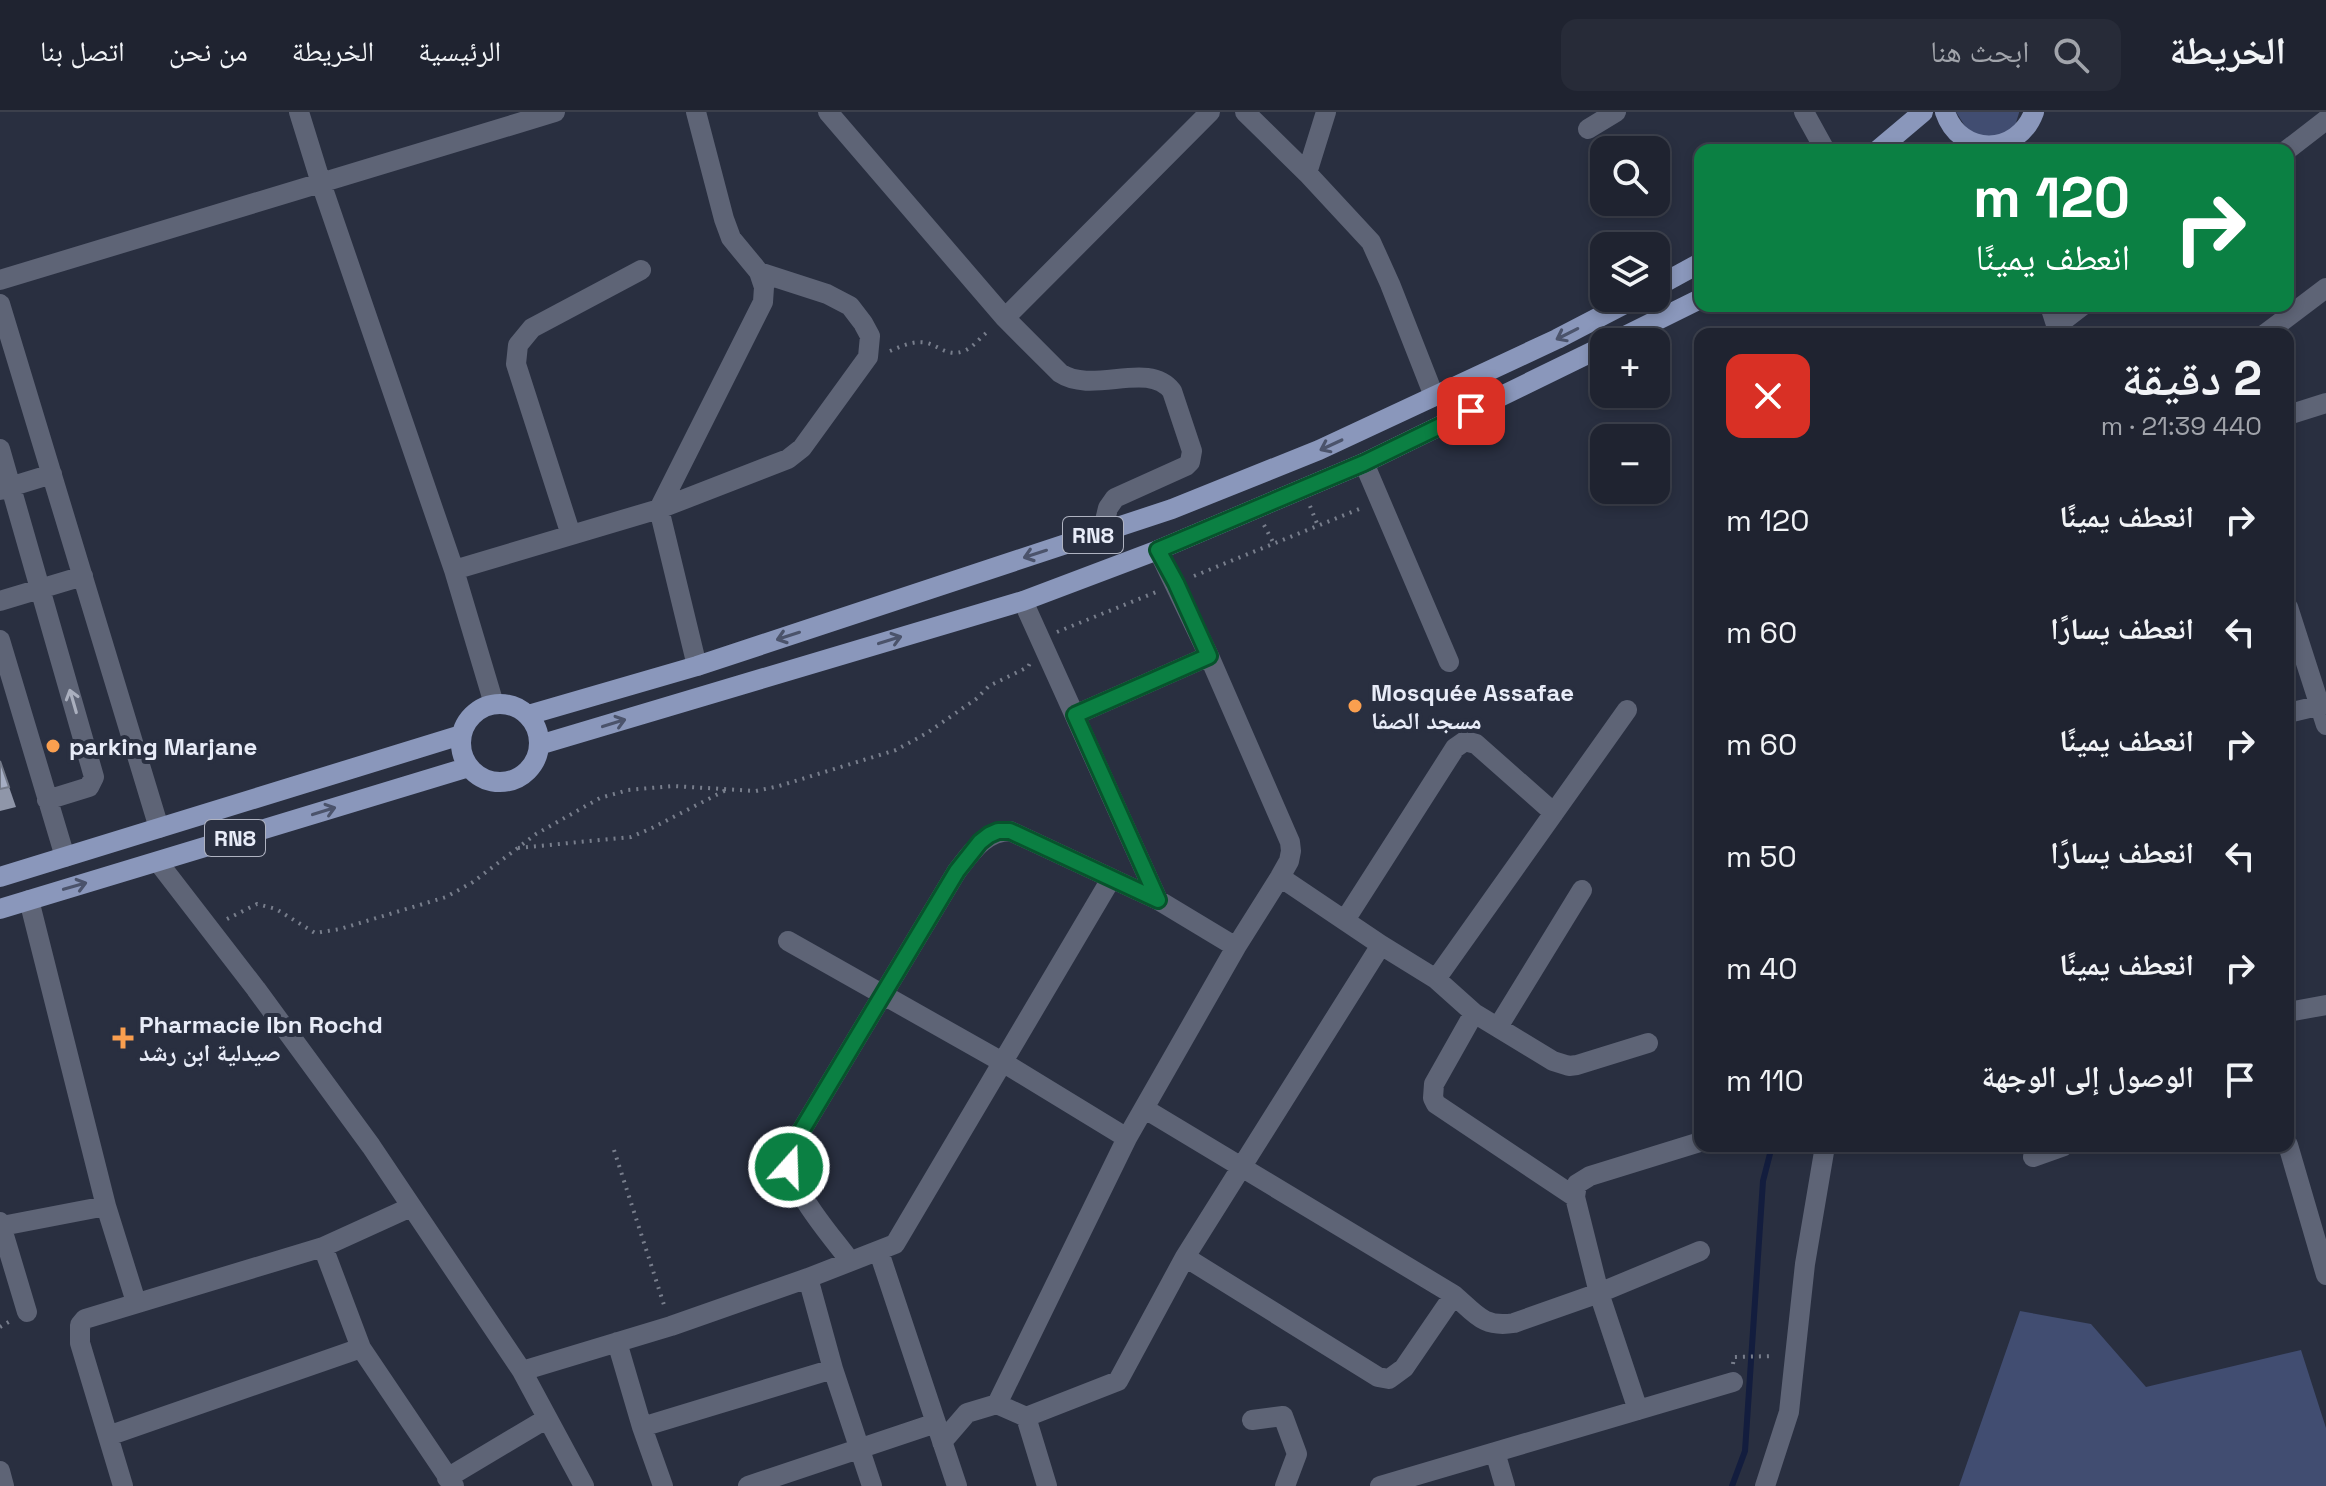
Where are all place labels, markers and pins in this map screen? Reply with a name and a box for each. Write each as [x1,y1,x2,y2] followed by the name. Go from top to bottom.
[1437,377,1505,445] pin
[1371,677,1574,736] place label: Mosquée Assafae مسجد الصفا
[1346,697,1364,715] marker: Mosquée Assafae مسجد الصفا
[69,731,257,762] place label: parking Marjane
[44,737,62,755] marker: parking Marjane
[139,1009,383,1068] place label: Pharmacie Ibn Rochd صيدلية ابن رشد
[114,1029,132,1047] marker: Pharmacie Ibn Rochd صيدلية ابن رشد

